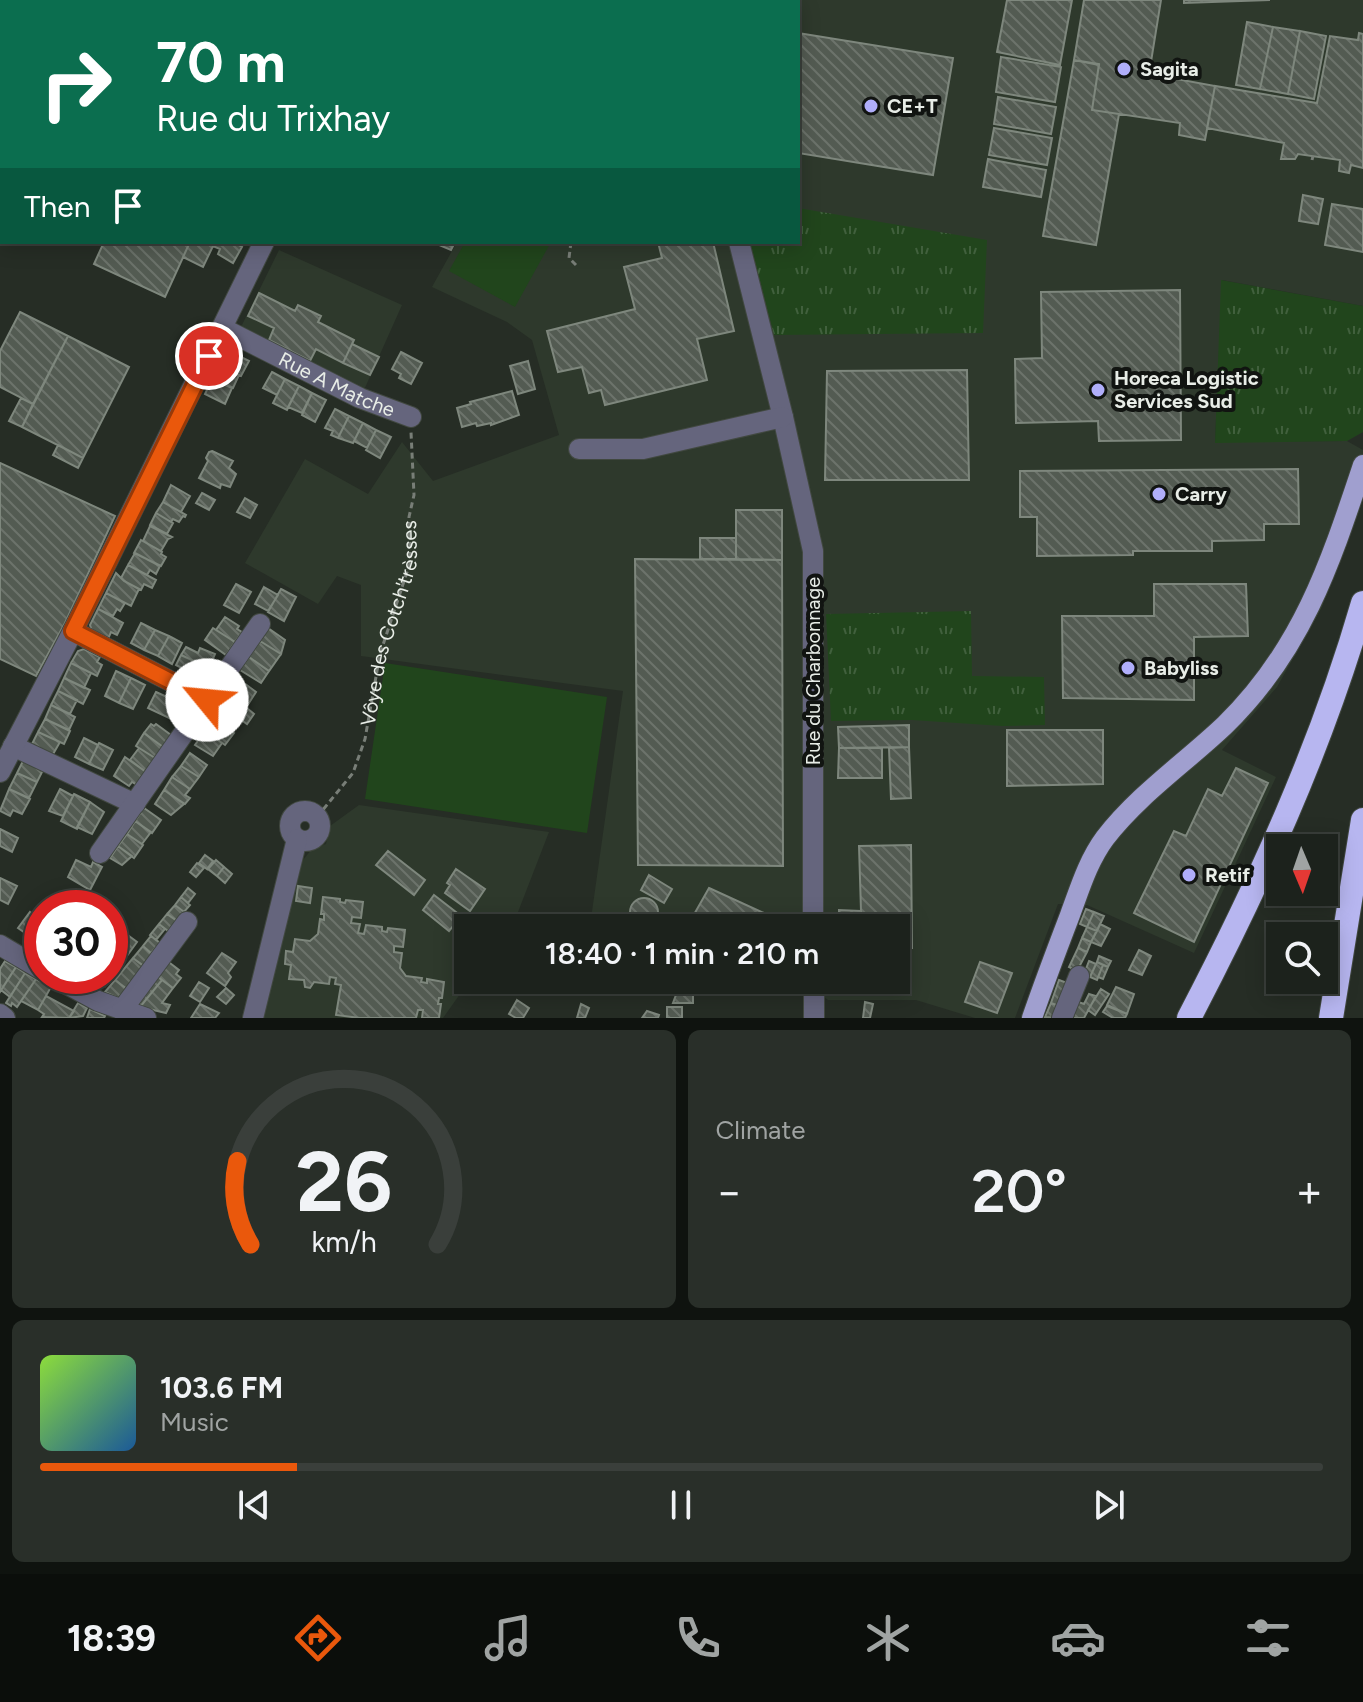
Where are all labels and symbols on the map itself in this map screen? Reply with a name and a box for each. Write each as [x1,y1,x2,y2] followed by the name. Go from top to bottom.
[1140,57,1199,81] place label: Sagita
[1115,60,1133,78] marker: Sagita
[887,94,938,118] place label: CE+T
[862,97,880,115] marker: CE+T
[175,322,243,390] pin
[275,347,398,422] street label: Rue A Matche
[1114,366,1259,413] place label: Horeca Logistic Services Sud
[1089,381,1107,399] marker: Horeca Logistic Services Sud
[1175,482,1227,506] place label: Carry
[1150,485,1168,503] marker: Carry
[356,520,423,728] street label: Vôye des Cotch'trèsses
[801,577,825,765] street label: Rue du Charbonnage
[1144,656,1219,680] place label: Babyliss
[165,658,249,742] position arrow
[1119,659,1137,677] marker: Babyliss
[1266,834,1338,906] north arrow
[1205,863,1250,887] place label: Retif
[1180,866,1198,884] marker: Retif
[24,890,128,994] speed limit sign: 30

